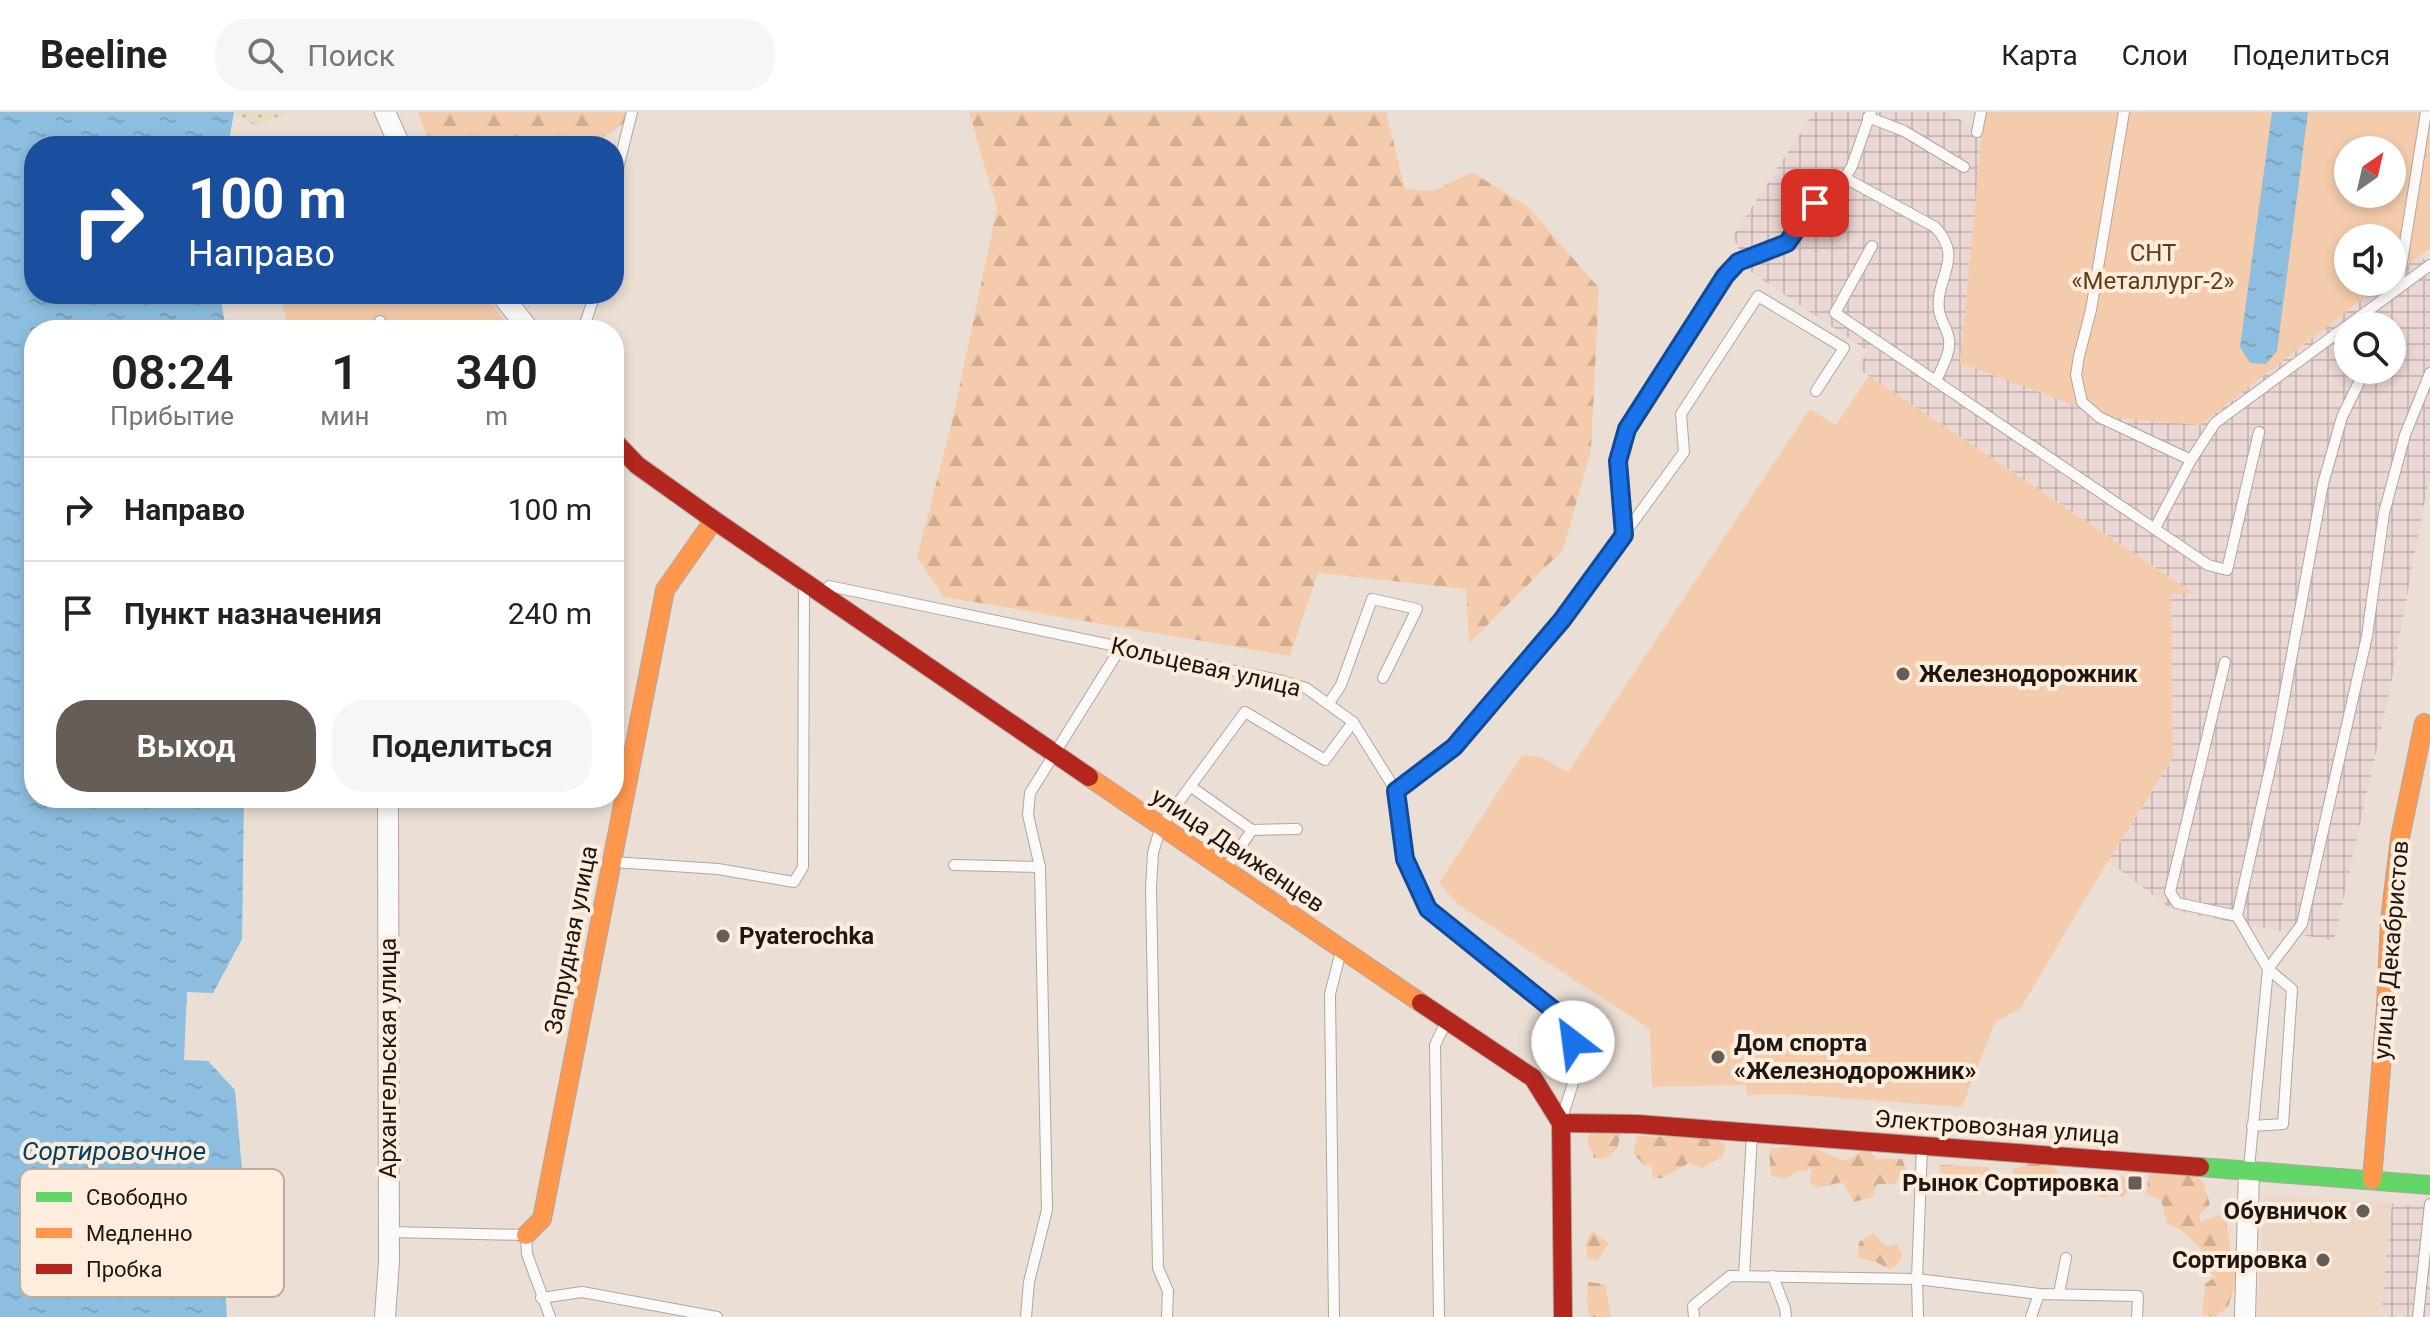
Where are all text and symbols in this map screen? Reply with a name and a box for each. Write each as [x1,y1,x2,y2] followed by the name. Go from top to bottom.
[215,19,775,91] search box
[40,33,167,77] text: Beeline
[243,33,287,77] icon: search
[307,38,395,73] text: Поиск
[2001,39,2078,72] text: Карта
[2122,39,2188,72] text: Слои
[2232,39,2390,72] text: Поделиться
[2334,136,2406,208] north arrow
[2334,136,2406,384] map controls
[188,166,347,232] text: 100 m
[56,168,160,272] icon: right
[1781,169,1849,237] pin
[1793,181,1837,225] icon: arrive
[2334,224,2406,296] button: sound
[188,233,335,275] text: Направо
[2071,239,2235,295] park label: СНТ «Металлург-2»
[2334,312,2406,384] button: search
[111,344,233,401] text: 08:24
[331,344,359,401] text: 1
[456,344,538,401] text: 340
[110,401,234,431] text: Прибытие
[320,401,370,431] text: мин
[485,401,508,431] text: m
[56,487,100,531] icon: right
[124,492,245,527] text: Направо
[508,492,592,527] text: 100 m
[56,591,100,635] icon: arrive
[124,596,382,631] text: Пункт назначения
[508,596,592,631] text: 240 m
[1108,632,1304,702] street label: Кольцевая улица
[1919,660,2138,688] place label: Железнодорожник
[1894,665,1912,683] marker: Железнодорожник
[56,700,316,792] button: Выход
[332,700,592,792] button: Поделиться
[1146,782,1330,918] street label: улица Движенцев
[2367,839,2415,1061] street label: улица Декабристов
[539,843,603,1037] street label: Запрудная улица
[739,922,874,950] place label: Pyaterochka
[714,927,732,945] marker: Pyaterochka
[374,938,402,1178] street label: Архангельская улица
[1531,1000,1615,1084] position arrow
[1734,1029,1977,1085] place label: Дом спорта «Железнодорожник»
[1709,1048,1727,1066] marker: Дом спорта «Железнодорожник»
[1873,1104,2121,1150] street label: Электровозная улица
[22,1136,206,1166] water label: Сортировочное
[20,1169,284,1297] legend
[1902,1169,2119,1197] place label: Рынок Сортировка
[2126,1174,2144,1192] marker: Рынок Сортировка
[86,1185,188,1210] text: Свободно
[2224,1197,2347,1225] place label: Обувничок
[2354,1202,2372,1220] marker: Обувничок
[86,1221,192,1246] text: Медленно
[2172,1246,2307,1274] place label: Сортировка
[2314,1251,2332,1269] marker: Сортировка
[86,1257,162,1282] text: Пробка

